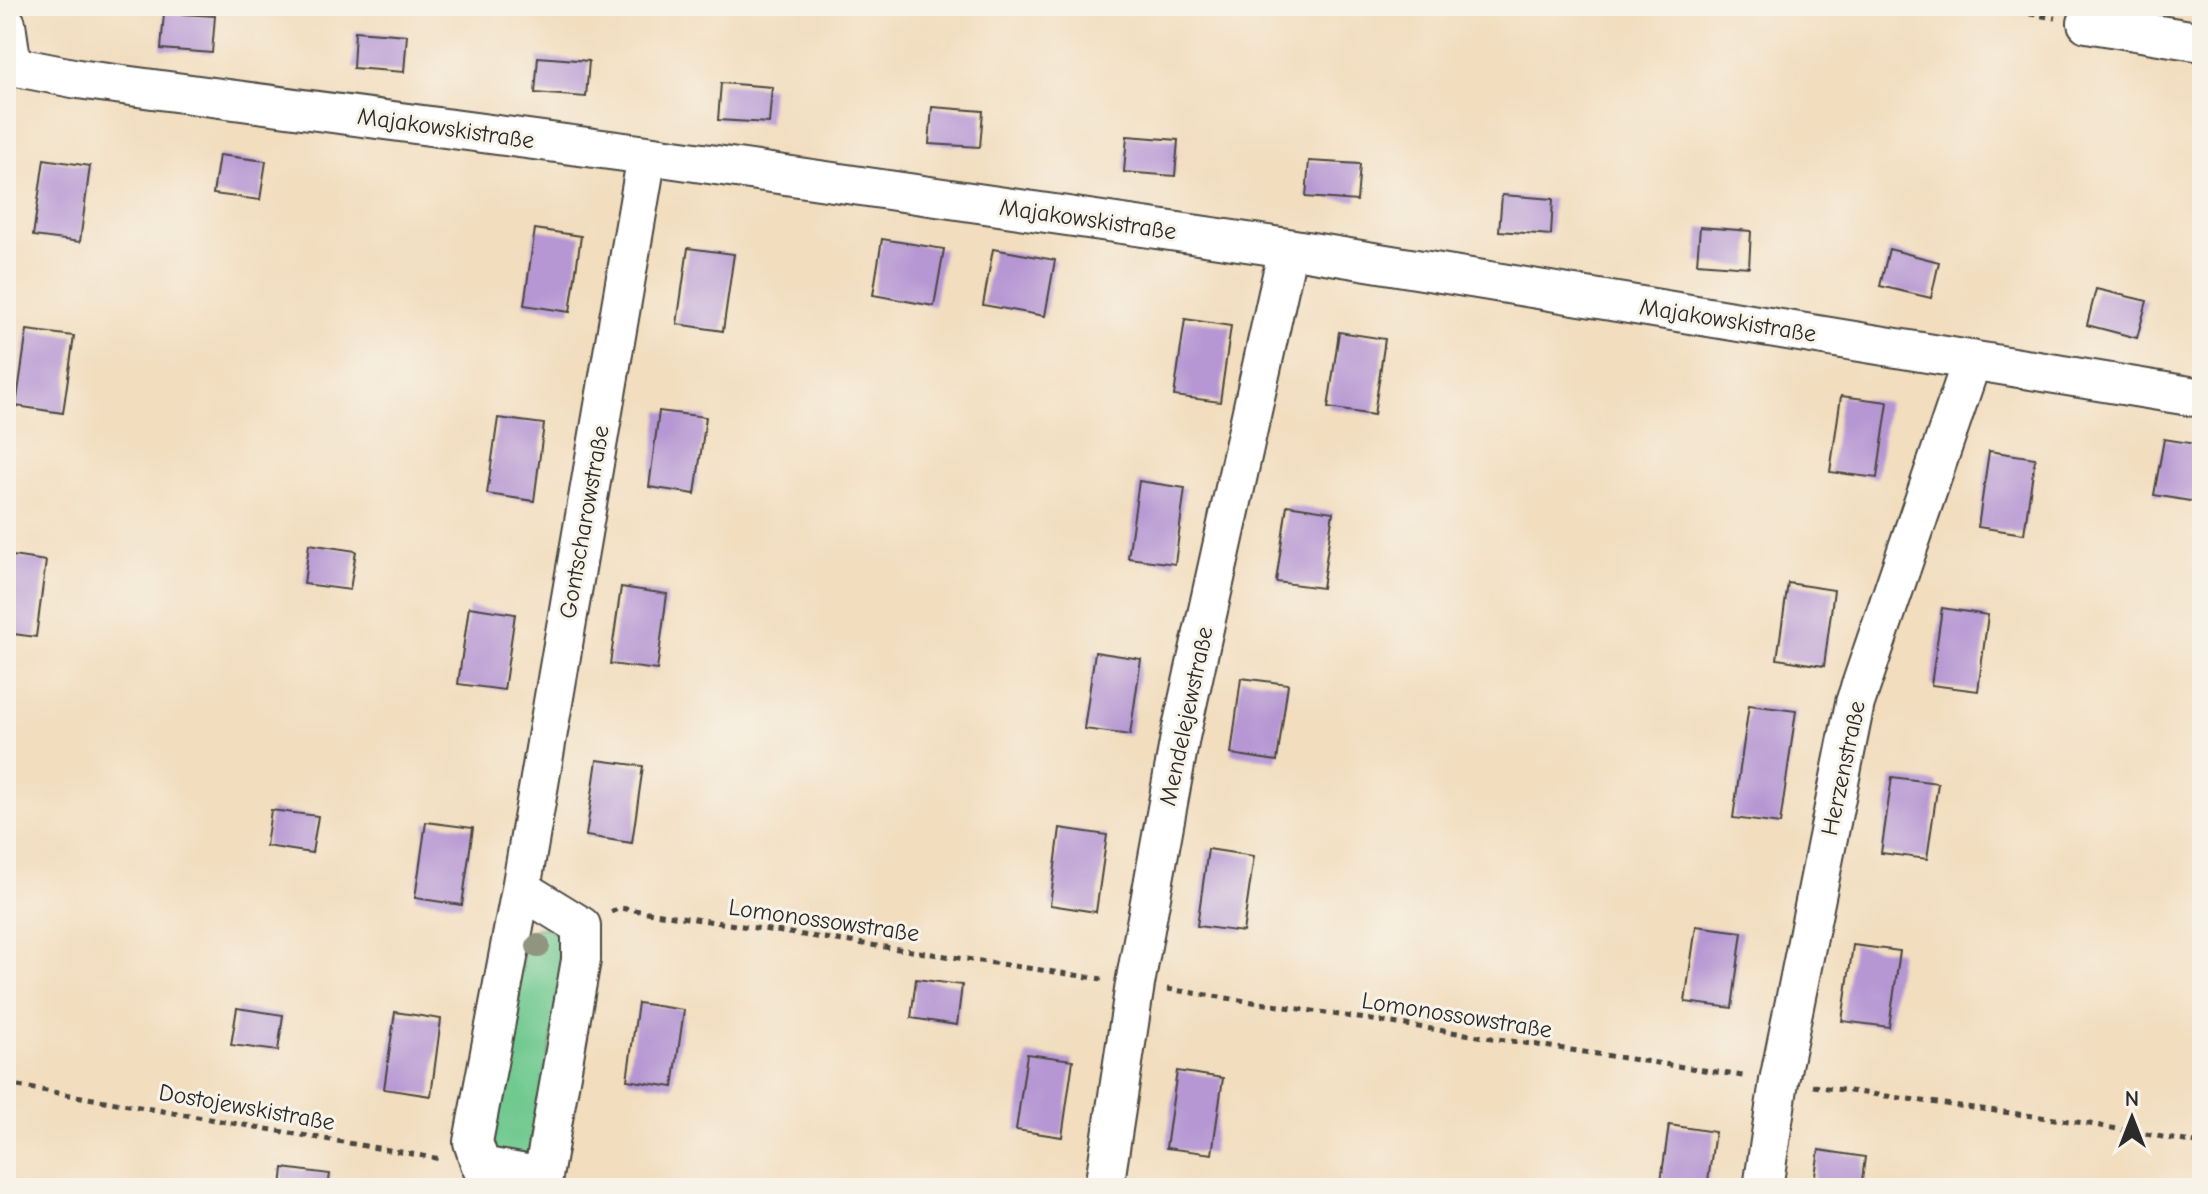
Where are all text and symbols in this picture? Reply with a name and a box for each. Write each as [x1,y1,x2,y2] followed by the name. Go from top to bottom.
[356,102,536,154] street label: Majakowskistraße
[998,193,1178,245] street label: Majakowskistraße
[1638,292,1818,348] street label: Majakowskistraße
[553,423,615,621] street label: Gontscharowstraße
[1153,624,1219,808] street label: Mendelejewstraße
[1815,698,1871,838] street label: Herzenstraße
[727,893,921,947] street label: Lomonossowstraße
[1360,986,1554,1044] street label: Lomonossowstraße
[157,1078,337,1136] street label: Dostojewskistraße
[2092,1078,2172,1158] north arrow
[2125,1086,2139,1112] text: N

